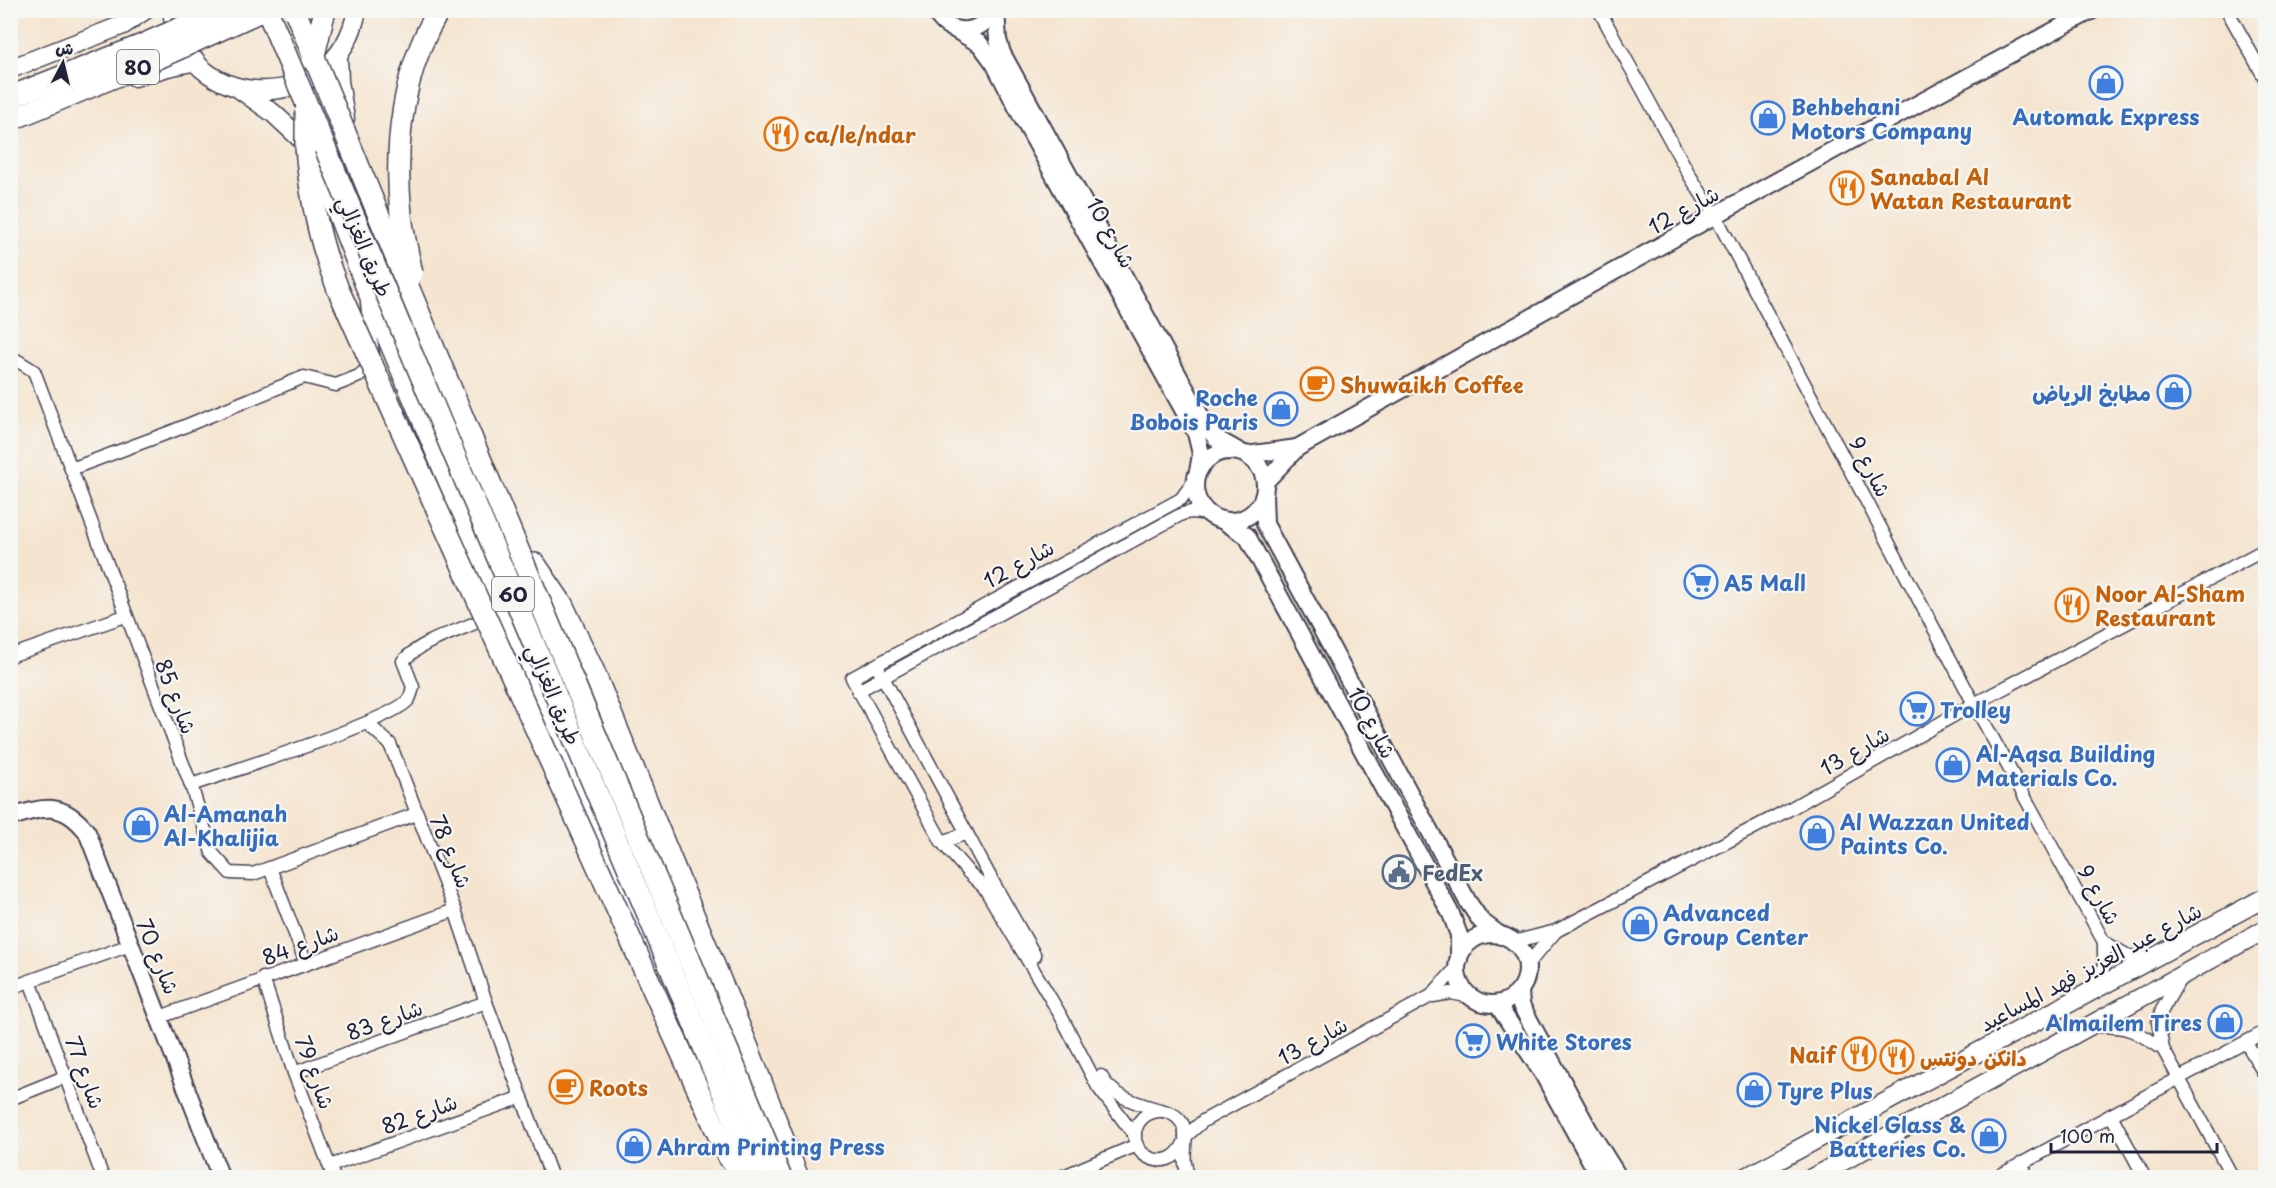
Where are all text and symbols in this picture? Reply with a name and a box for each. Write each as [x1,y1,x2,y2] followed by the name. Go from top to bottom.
[33,33,93,93] north arrow
[55,34,75,60] text: ش
[117,50,159,84] road number: 80
[2088,65,2124,101] shop icon: Automak Express
[1791,90,1972,146] place label: Behbehani Motors Company
[1750,100,1786,136] shop icon: Behbehani Motors Company
[2013,100,2199,132] place label: Automak Express
[763,116,799,152] restaurant icon: ca/le/ndar
[804,118,916,150] place label: ca/le/ndar
[1870,160,2072,216] place label: Sanabal Al Watan Restaurant
[1829,170,1865,206] restaurant icon: Sanabal Al Watan Restaurant
[1642,176,1725,242] street label: شارع 12
[326,190,402,304] street label: طريق الغزالي
[1078,191,1145,274] street label: شارع 10
[1299,366,1335,402] cafe icon: Shuwaikh Coffee
[1340,368,1524,400] place label: Shuwaikh Coffee
[2156,374,2192,410] shop icon: مطابخ الرياض
[2032,376,2151,408] place label: مطابخ الرياض
[1130,381,1258,437] place label: Roche Bobois Paris
[1263,391,1299,427] shop icon: Roche Bobois Paris
[1841,430,1900,502] street label: شارع 9
[977,530,1060,596] street label: شارع 12
[1683,564,1719,600] supermarket icon: A5 Mall
[1724,566,1806,598] place label: A5 Mall
[492,577,534,611] road number: 60
[2095,577,2245,633] place label: Noor Al-Sham Restaurant
[2054,587,2090,623] restaurant icon: Noor Al-Sham Restaurant
[515,638,591,752] street label: طريق الغزالي
[147,654,206,739] street label: شارع 85
[1340,680,1405,764] street label: شارع 10
[1899,691,1935,727] supermarket icon: Trolley
[1940,693,2011,725] place label: Trolley
[1813,717,1895,784] street label: شارع 13
[1976,737,2155,793] place label: Al-Aqsa Building Materials Co.
[1935,747,1971,783] shop icon: Al-Aqsa Building Materials Co.
[164,797,288,853] place label: Al-Amanah Al-Khalijia
[1839,805,2030,861] place label: Al Wazzan United Paints Co.
[123,807,159,843] shop icon: Al-Amanah Al-Khalijia
[422,809,481,893] street label: شارع 78
[1799,815,1835,851] shop icon: Al Wazzan United Paints Co.
[1381,854,1417,890] public building icon: FedEx
[1422,856,1483,888] place label: FedEx
[2069,858,2130,930] street label: شارع 9
[1973,894,2207,1039] street label: شارع عبد العزيز فهد المساعيد
[1663,896,1808,952] place label: Advanced Group Center
[1622,906,1658,942] shop icon: Advanced Group Center
[128,913,189,999] street label: شارع 70
[257,915,343,974] street label: شارع 84
[341,990,427,1048] street label: شارع 83
[2207,1004,2243,1040] shop icon: Almailem Tires
[2046,1006,2202,1038] place label: Almailem Tires
[1271,1008,1353,1073] street label: شارع 13
[1455,1023,1491,1059] supermarket icon: White Stores
[1496,1025,1632,1057] place label: White Stores
[57,1031,114,1113] street label: شارع 77
[287,1031,344,1114] street label: شارع 79
[1841,1036,1877,1072] restaurant icon: Naif
[1789,1038,1838,1070] place label: Naif
[1879,1039,1915,1075] restaurant icon: دانكن دونتس
[1920,1041,2027,1073] place label: دانكن دونتس
[548,1069,584,1105] cafe icon: Roots
[589,1071,648,1103] place label: Roots
[1736,1072,1772,1108] shop icon: Tyre Plus
[1777,1074,1873,1106] place label: Tyre Plus
[377,1085,462,1142] street label: شارع 82
[1814,1108,1966,1164] place label: Nickel Glass & Batteries Co.
[2051,1116,2218,1154] scale bar
[1971,1118,2007,1154] shop icon: Nickel Glass & Batteries Co.
[2060,1122,2115,1149] text: 100 m
[616,1128,652,1164] shop icon: Ahram Printing Press
[657,1130,885,1162] place label: Ahram Printing Press

